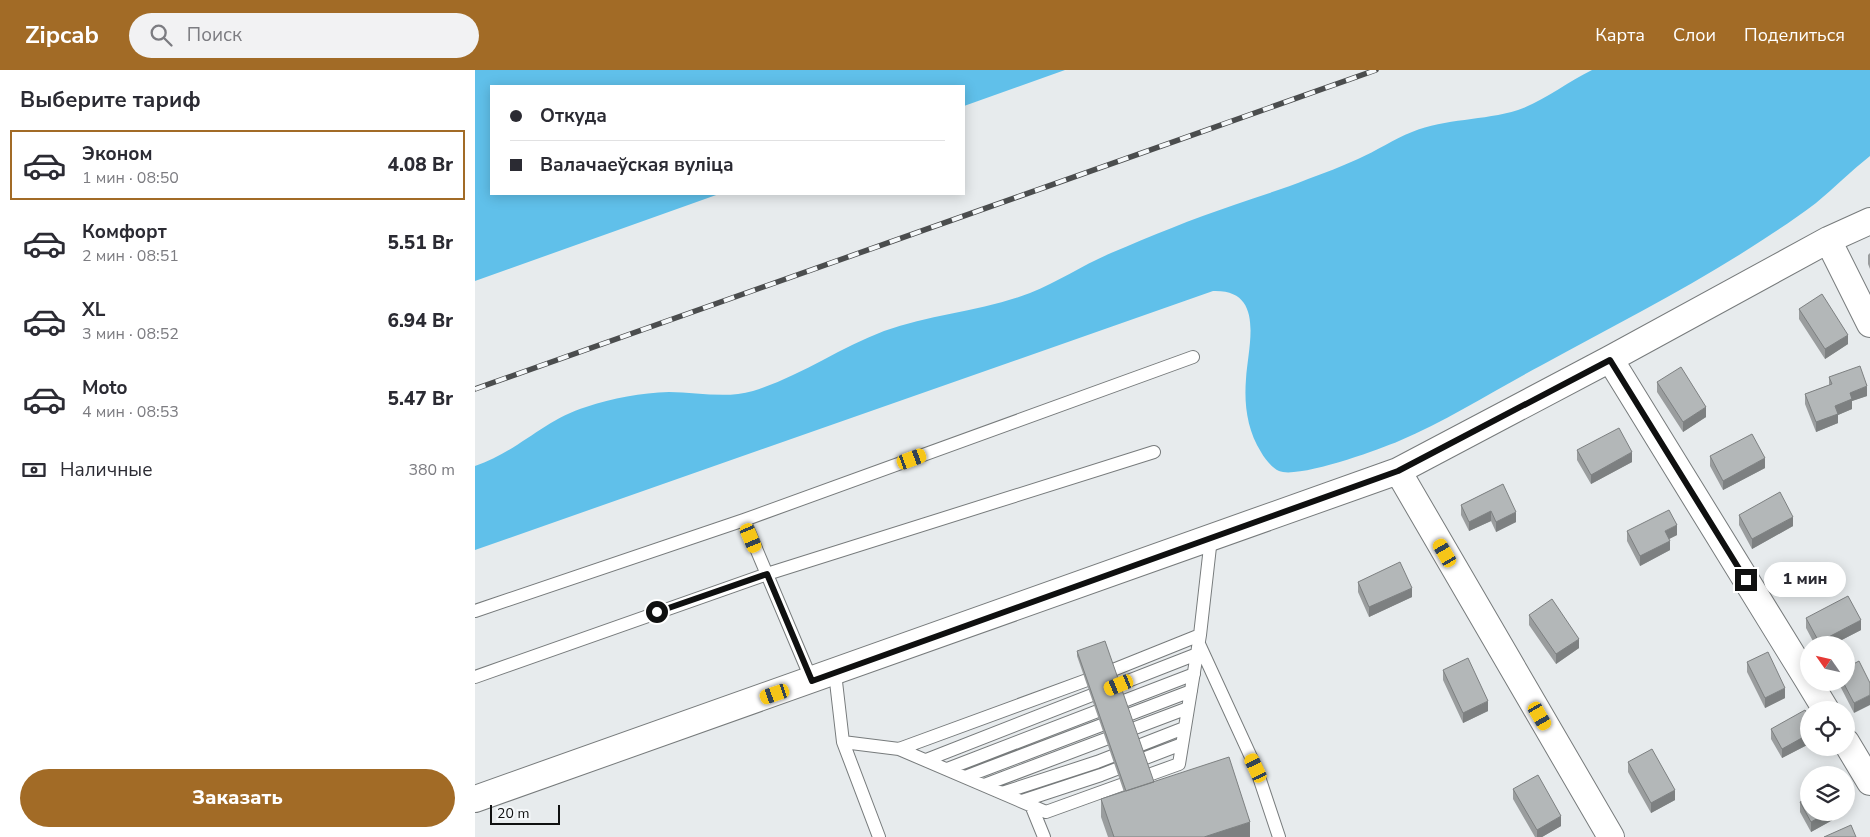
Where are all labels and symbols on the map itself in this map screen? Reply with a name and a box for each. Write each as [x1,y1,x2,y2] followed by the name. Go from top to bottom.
[895,447,928,471] car
[738,521,763,555] car
[1431,536,1458,570] car
[1763,562,1846,598] callout: 1 мин
[1735,569,1757,591] route end
[646,601,668,623] route start
[1800,636,1855,691] north arrow
[1102,672,1135,698] car
[758,682,791,706] car
[1526,699,1553,733] car
[1242,751,1269,785] car
[490,802,560,825] scale bar

